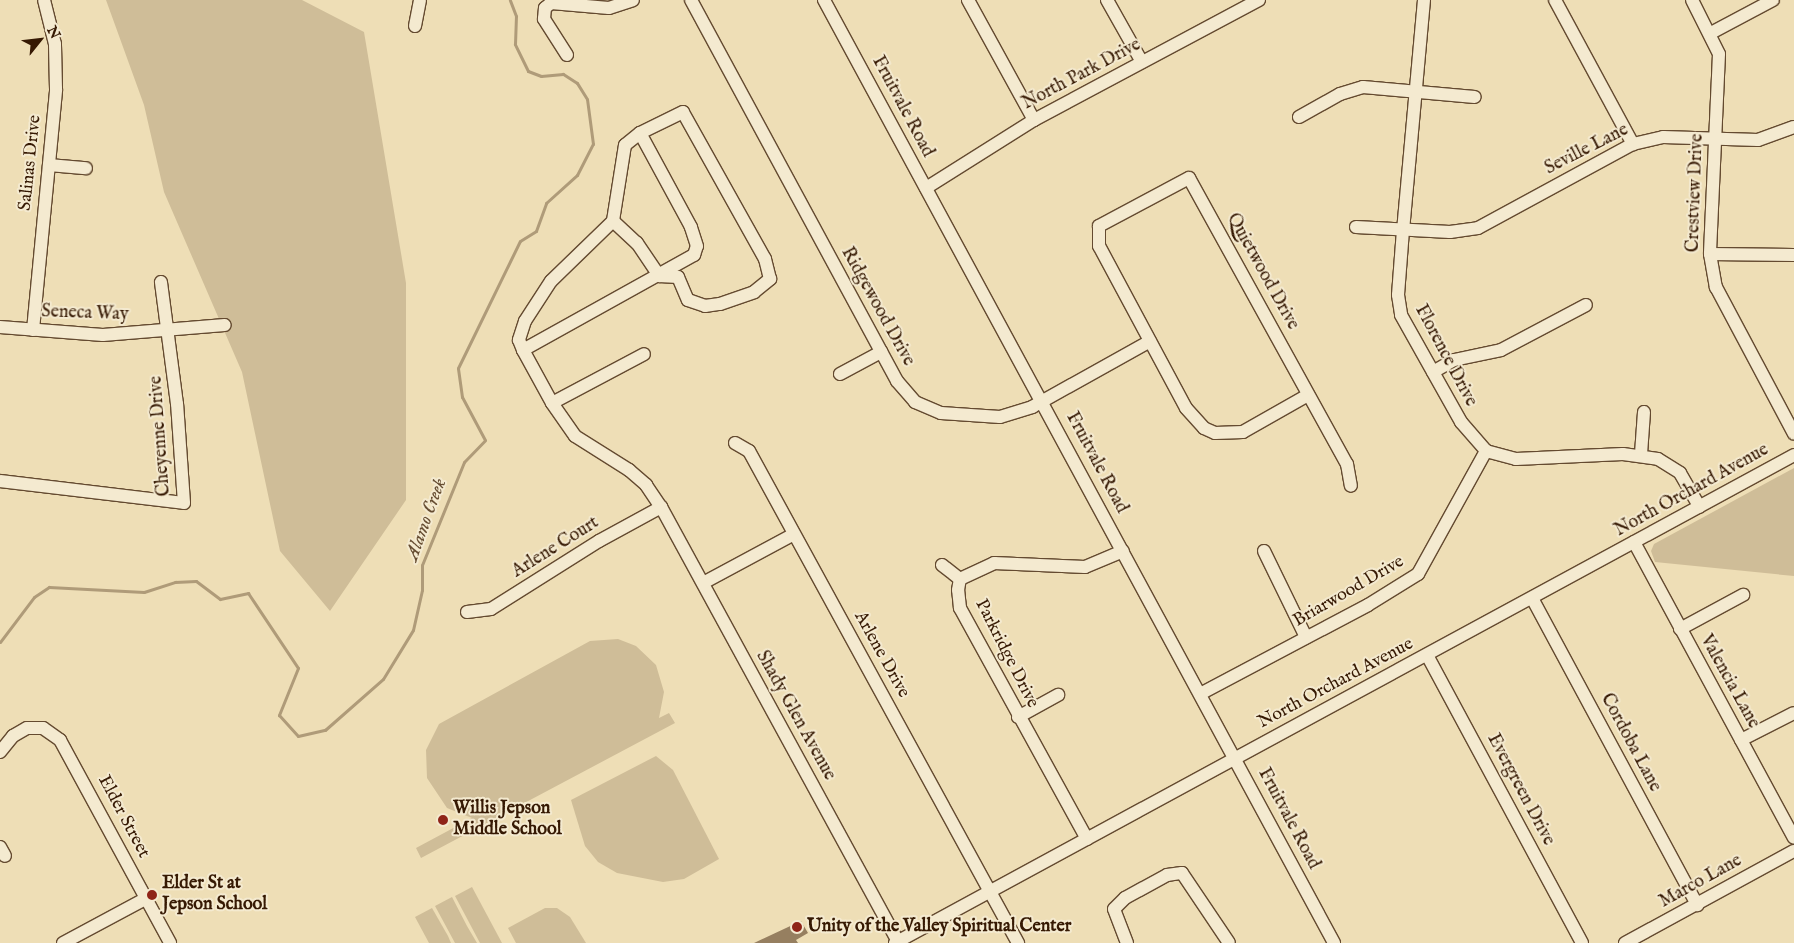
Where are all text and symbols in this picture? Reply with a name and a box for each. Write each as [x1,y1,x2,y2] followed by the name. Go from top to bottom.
[15,15,65,65] north arrow
[42,23,64,42] text: N
[1019,35,1145,115] street label: North Park Drive
[866,53,938,161] street label: Fruitvale Road
[15,114,47,212] street label: Salinas Drive
[1542,120,1632,180] street label: Seville Lane
[1683,133,1709,253] street label: Crestview Drive
[1221,210,1303,334] street label: Quietwood Drive
[835,244,919,370] street label: Ridgewood Drive
[1409,301,1481,411] street label: Florence Drive
[41,302,129,326] street label: Seneca Way
[146,375,176,497] street label: Cheyenne Drive
[1060,409,1132,517] street label: Fruitvale Road
[1611,440,1773,542] street label: North Orchard Avenue
[402,476,452,564] water label: Alamo Creek
[509,513,603,583] street label: Arlene Court
[1290,552,1408,632] street label: Briarwood Drive
[969,596,1043,712] street label: Parkridge Drive
[848,608,914,702] street label: Arlene Drive
[1694,631,1764,733] street label: Valencia Lane
[1255,634,1417,734] street label: North Orchard Avenue
[750,647,840,785] street label: Shady Glen Avenue
[1595,690,1665,796] street label: Cordoba Lane
[1481,730,1559,850] street label: Evergreen Drive
[1252,765,1324,873] street label: Fruitvale Road
[92,772,154,862] street label: Elder Street
[453,799,562,842] place label: Willis Jepson Middle School
[437,814,449,826] marker: Willis Jepson Middle School
[1656,850,1746,914] street label: Marco Lane
[162,874,267,916] place label: Elder St at Jepson School
[146,889,158,901] marker: Elder St at Jepson School
[807,916,1071,938] place label: Unity of the Valley Spiritual Center
[791,921,803,933] marker: Unity of the Valley Spiritual Center

